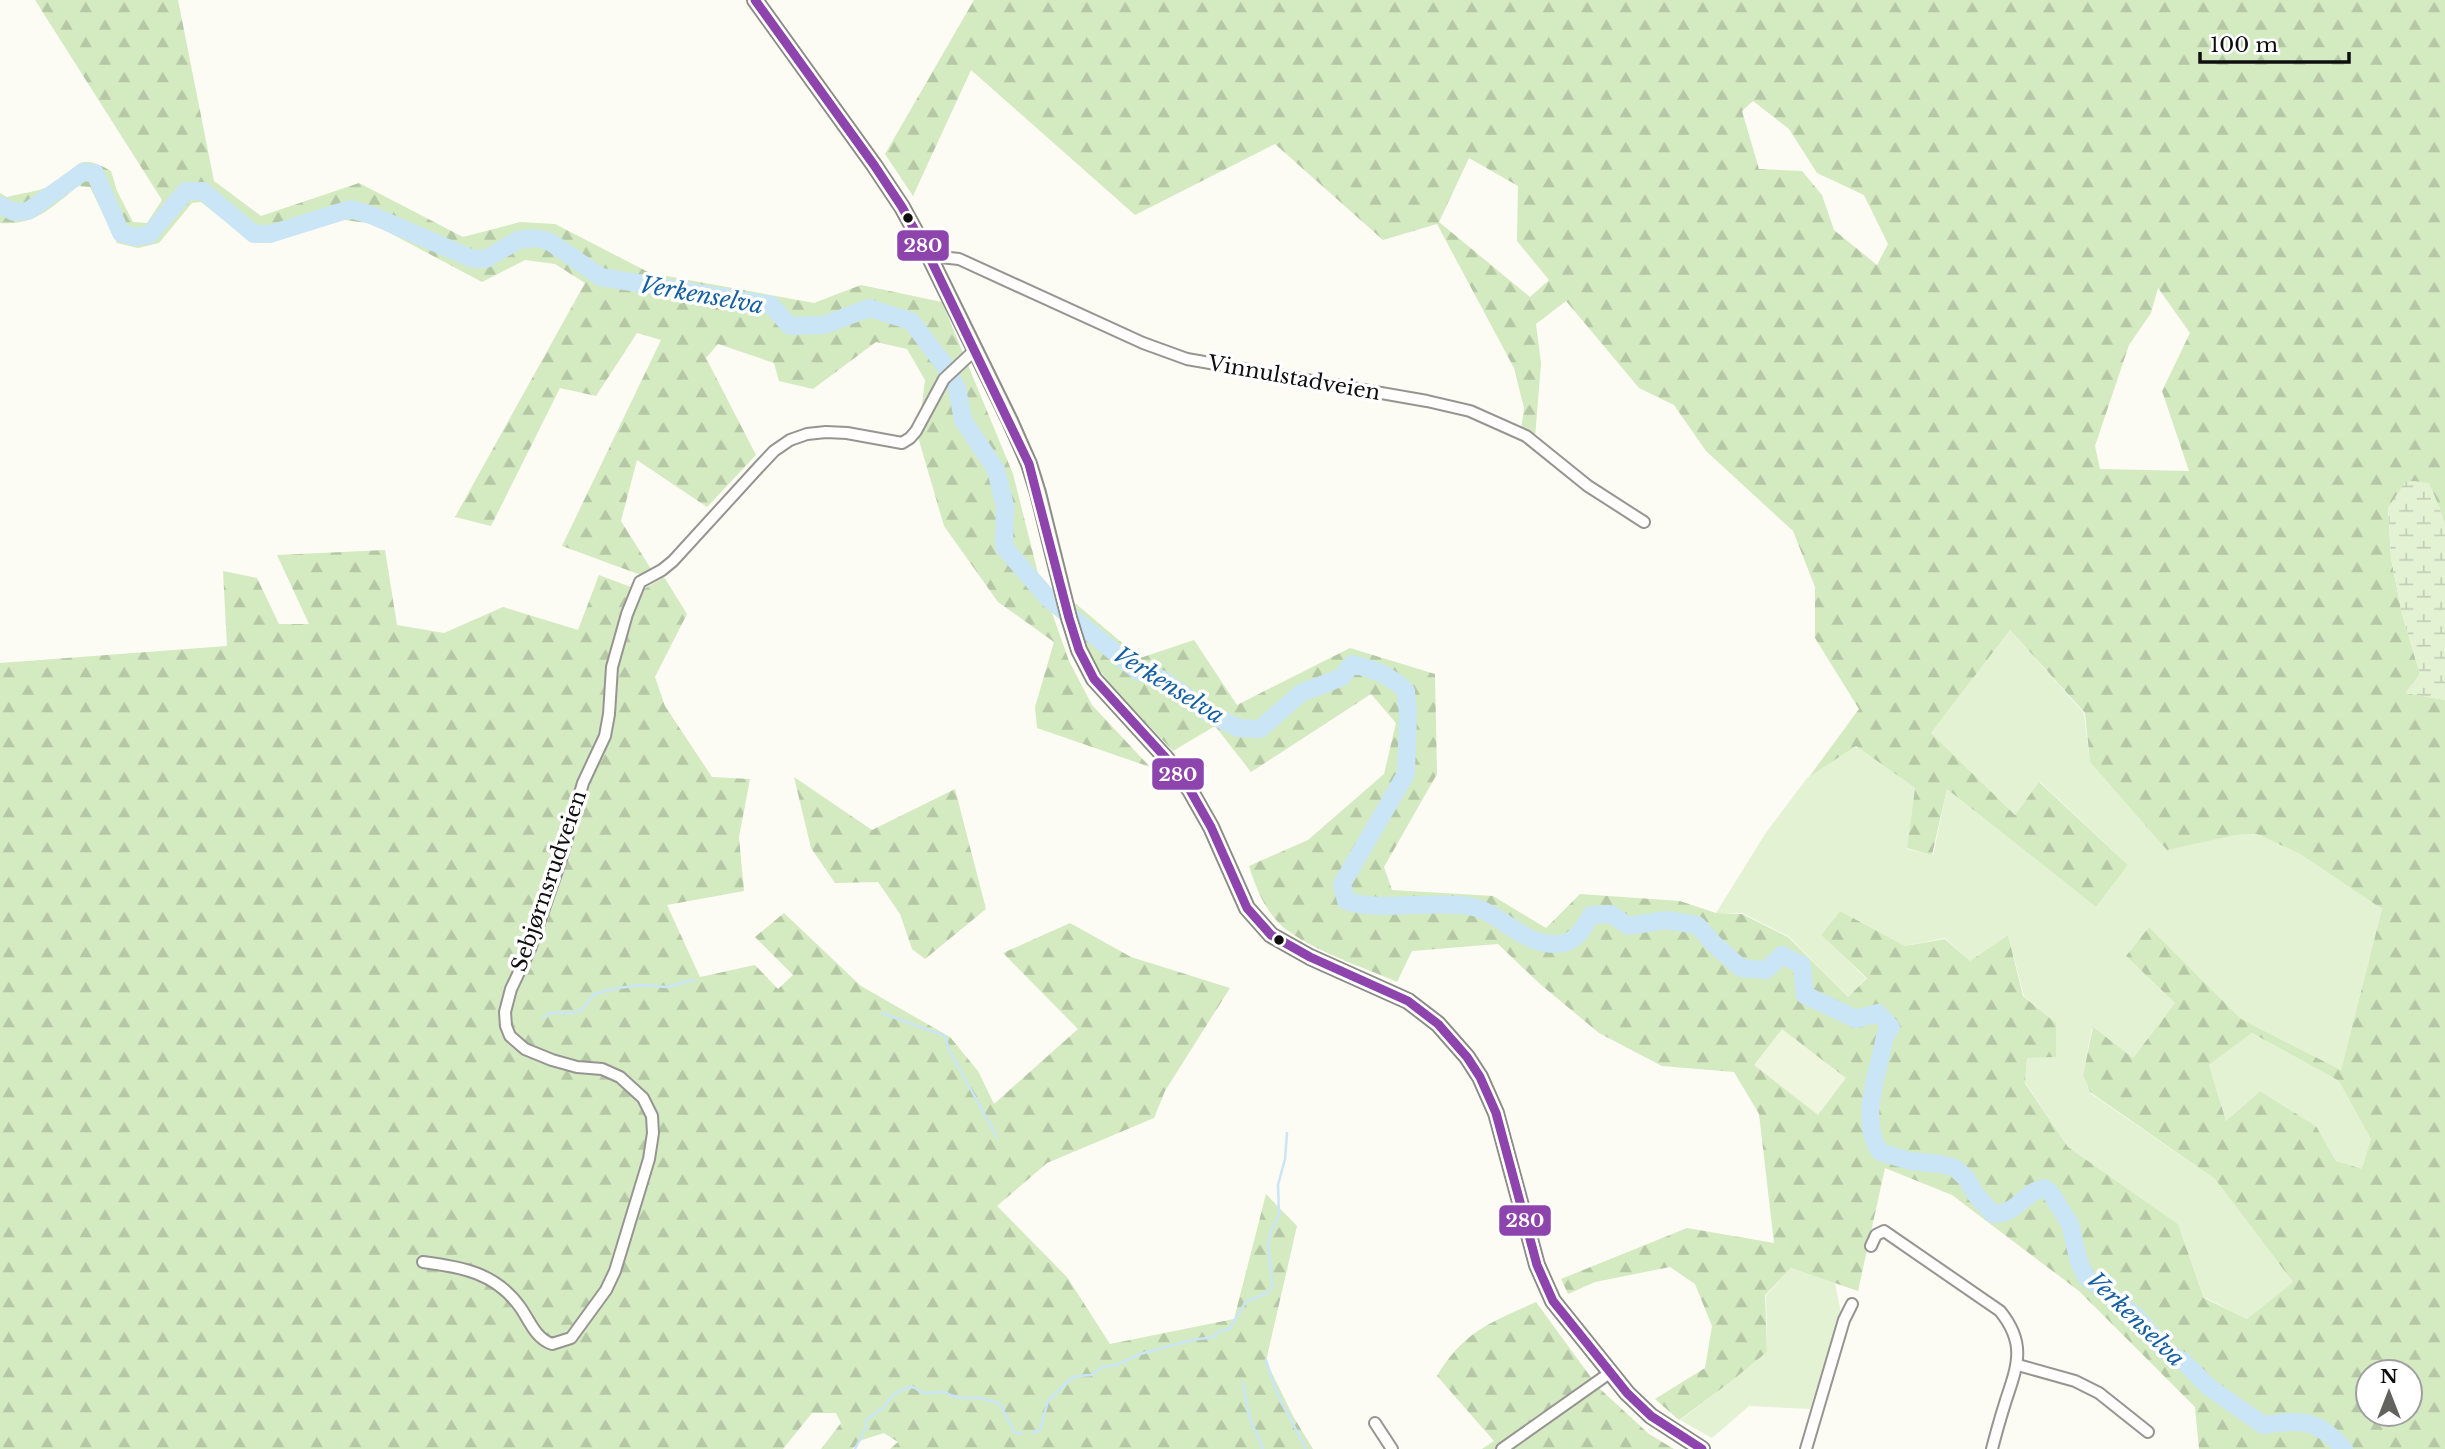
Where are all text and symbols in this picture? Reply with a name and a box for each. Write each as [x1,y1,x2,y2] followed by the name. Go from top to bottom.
[2200,21,2349,65] scale bar
[2210,32,2278,58] text: 100 m
[901,211,915,225] unlabelled marker
[896,229,950,262] line badge: 280
[904,234,942,257] text: 280
[638,270,766,320] water label: Verkenselva
[1205,350,1382,406] street label: Vinnulstadveien
[1109,640,1229,730] water label: Verkenselva
[1151,757,1205,791] line badge: 280
[1159,763,1197,786] text: 280
[506,787,592,975] street label: Sebjørnsrudveien
[1272,933,1286,947] unlabelled marker
[1498,1204,1552,1237] line badge: 280
[1506,1209,1544,1232] text: 280
[2081,1266,2191,1372] water label: Verkenselva
[2354,1358,2424,1428] north arrow
[2380,1365,2398,1388] text: N

